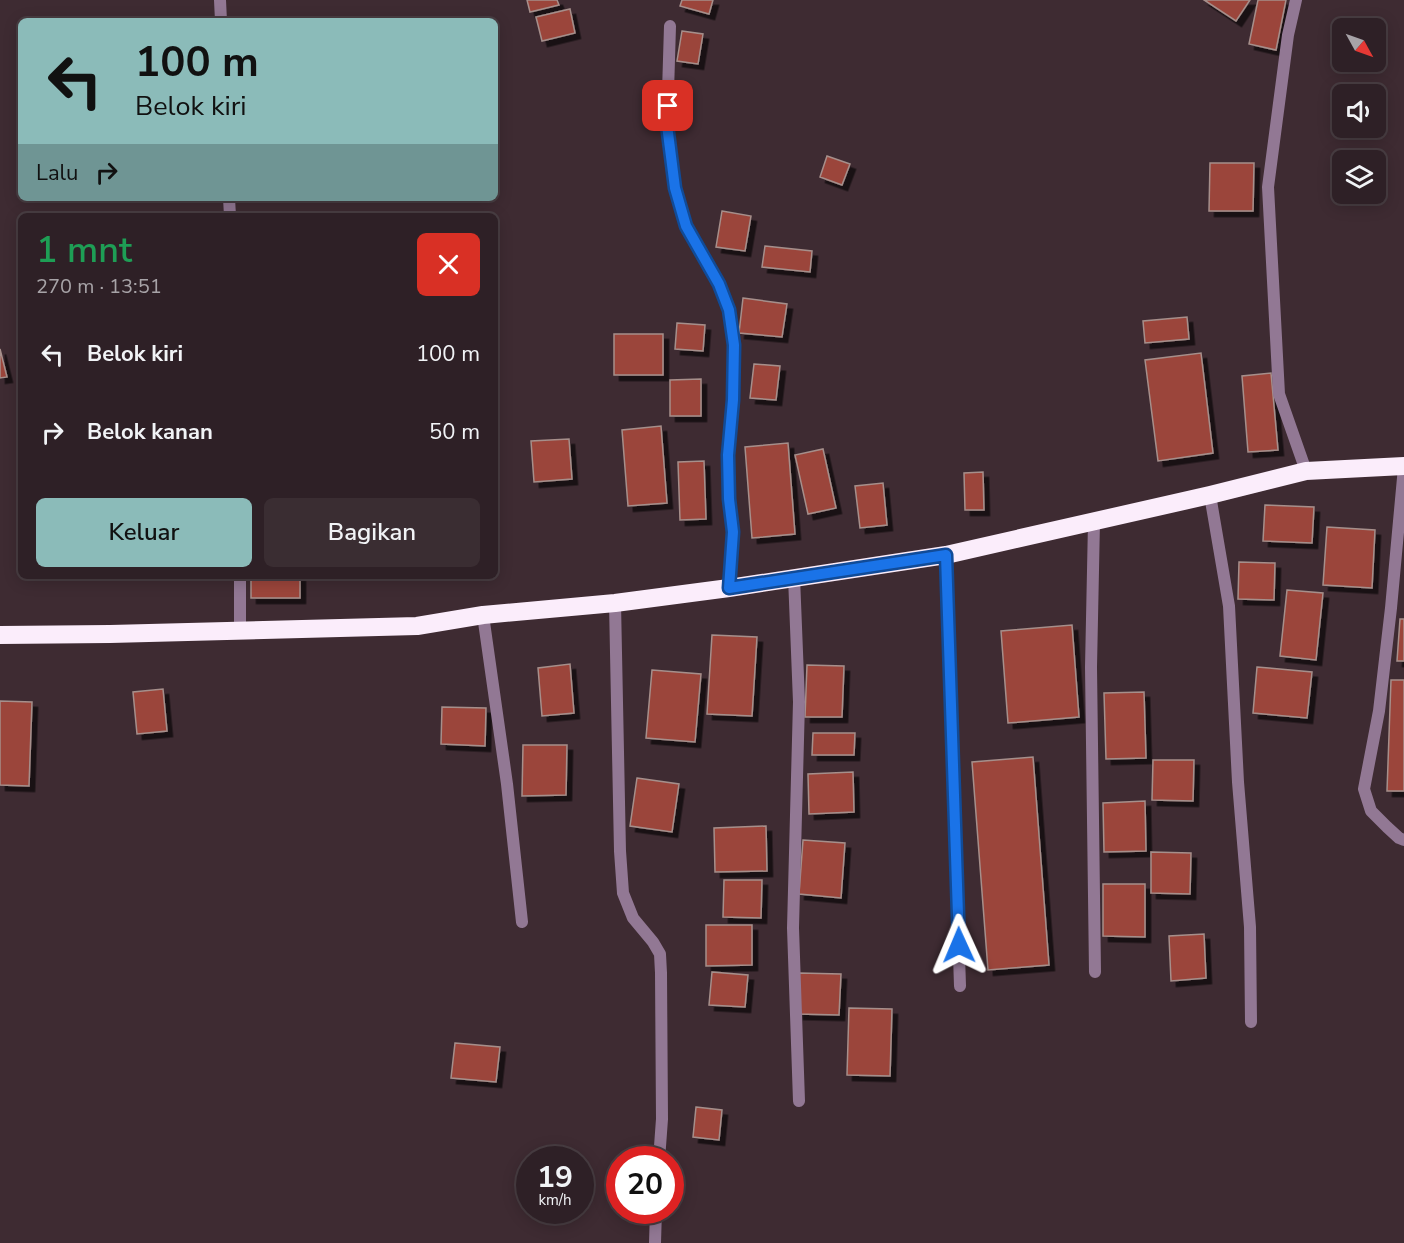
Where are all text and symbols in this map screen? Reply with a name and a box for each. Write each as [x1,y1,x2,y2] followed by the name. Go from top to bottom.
[1332,18,1386,72] north arrow
[1332,18,1386,204] map controls
[135,34,259,91] text: 100 m
[36,42,114,120] icon: left
[642,80,693,131] pin
[1332,84,1386,138] button: sound
[135,88,247,125] text: Belok kiri
[651,89,684,122] icon: arrive
[1332,150,1386,204] button: layers
[90,156,123,189] icon: right
[36,158,78,188] text: Lalu
[36,226,132,275] text: 1 mnt
[417,233,480,296] button: close
[36,273,162,300] text: 270 m · 13:51
[36,338,69,371] icon: left
[87,339,183,369] text: Belok kiri
[416,339,480,369] text: 100 m
[36,416,69,449] icon: right
[87,417,213,447] text: Belok kanan
[429,417,480,447] text: 50 m
[36,498,252,567] button: Keluar
[264,498,480,567] button: Bagikan
[927,913,991,977] position arrow
[606,1146,684,1224] speed limit sign: 20
[537,1157,573,1198] text: 19
[538,1190,572,1210] text: km/h

